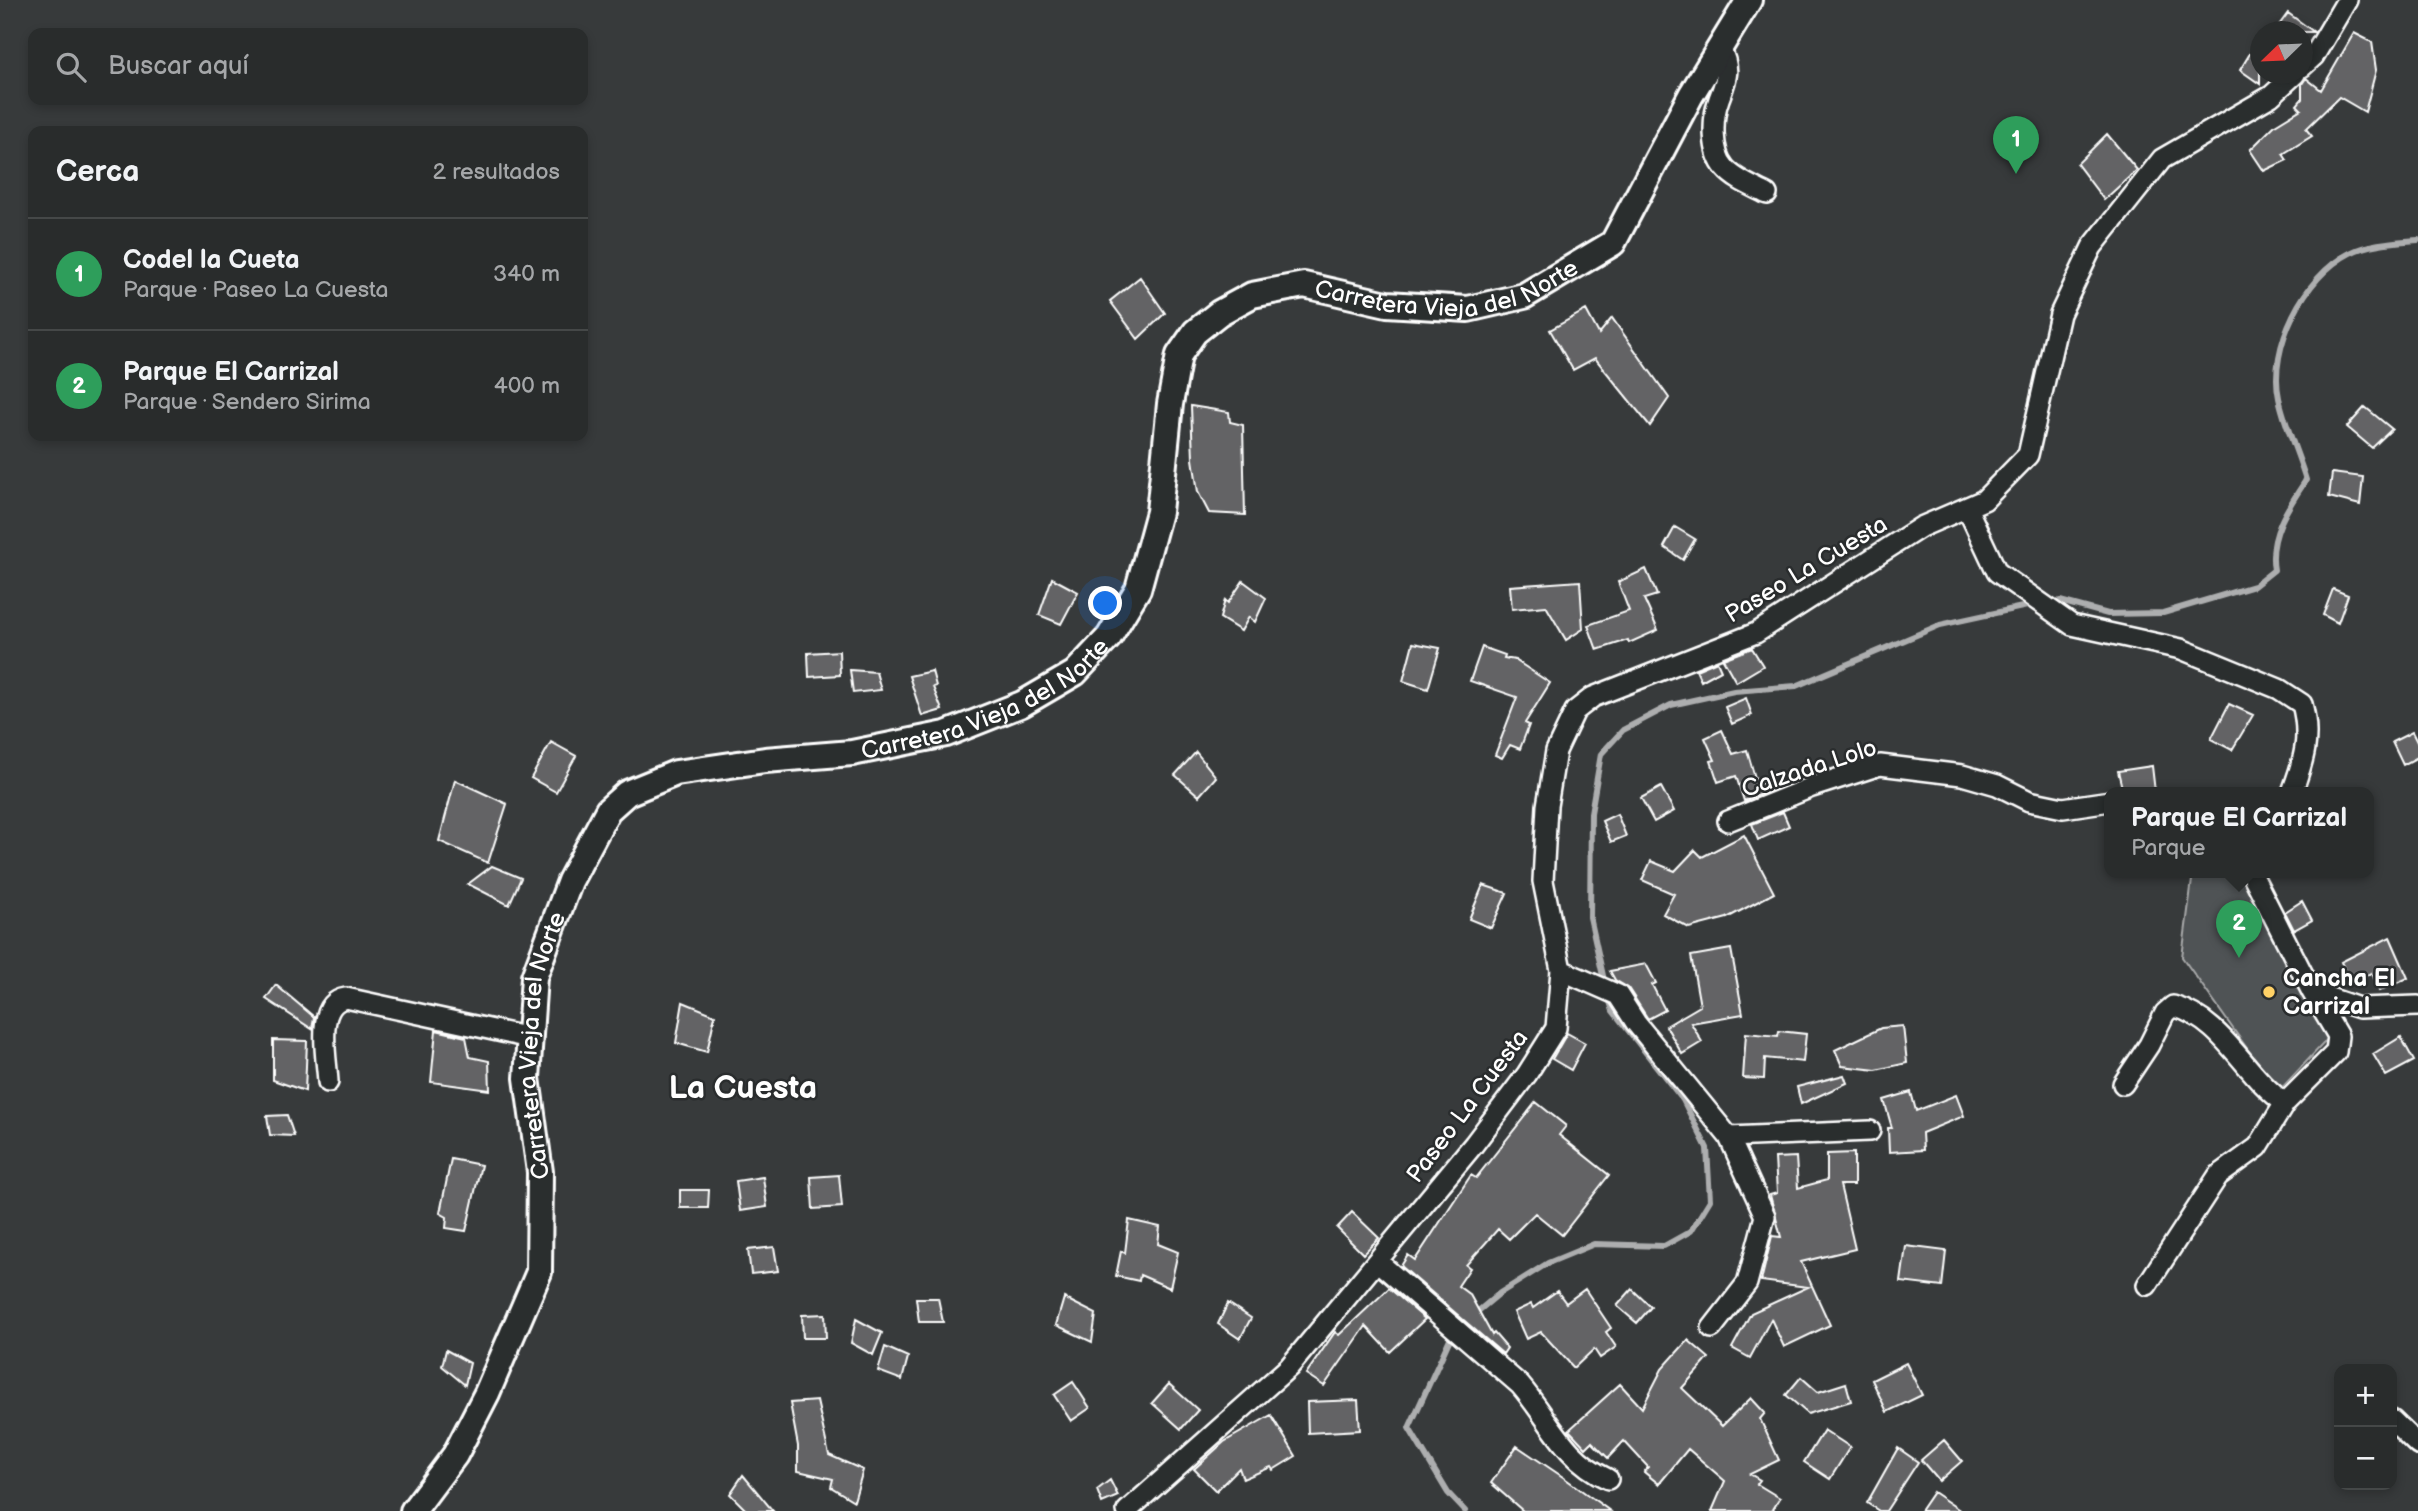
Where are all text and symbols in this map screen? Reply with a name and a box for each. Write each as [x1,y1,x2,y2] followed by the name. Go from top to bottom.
[2250,21,2313,84] north arrow
[28,28,588,105] search box
[52,48,90,86] icon: search
[108,51,249,82] text: Buscar aquí
[1993,116,2039,174] pin: 1
[56,154,139,190] text: Cerca
[432,158,560,186] text: 2 resultados
[123,245,300,276] text: Codel la Cueta
[1312,253,1583,325] street label: Carretera Vieja del Norte
[74,260,84,288] text: 1
[493,260,560,288] text: 340 m
[123,276,389,304] text: Parque · Paseo La Cuesta
[123,357,339,388] text: Parque El Carrizal
[72,372,86,400] text: 2
[494,372,560,400] text: 400 m
[123,388,371,416] text: Parque · Sendero Sirima
[1720,510,1893,629] street label: Paseo La Cuesta
[1088,586,1122,620] your location
[859,632,1115,766] street label: Carretera Vieja del Norte
[1738,733,1880,804] street label: Calzada Lolo
[2104,787,2374,878] popup
[2131,803,2347,834] text: Parque El Carrizal
[2131,834,2205,862] text: Parque
[2216,900,2262,958] pin: 2
[513,908,572,1181] street label: Carretera Vieja del Norte
[2283,964,2395,1021] place label: Cancha El Carrizal
[2261,984,2277,1000] marker: Cancha El Carrizal
[1400,1024,1534,1188] street label: Paseo La Cuesta
[669,1069,817,1108] district label: La Cuesta
[2334,1364,2397,1490] map controls
[2334,1364,2397,1427] button: +
[2334,1427,2397,1490] button: −

